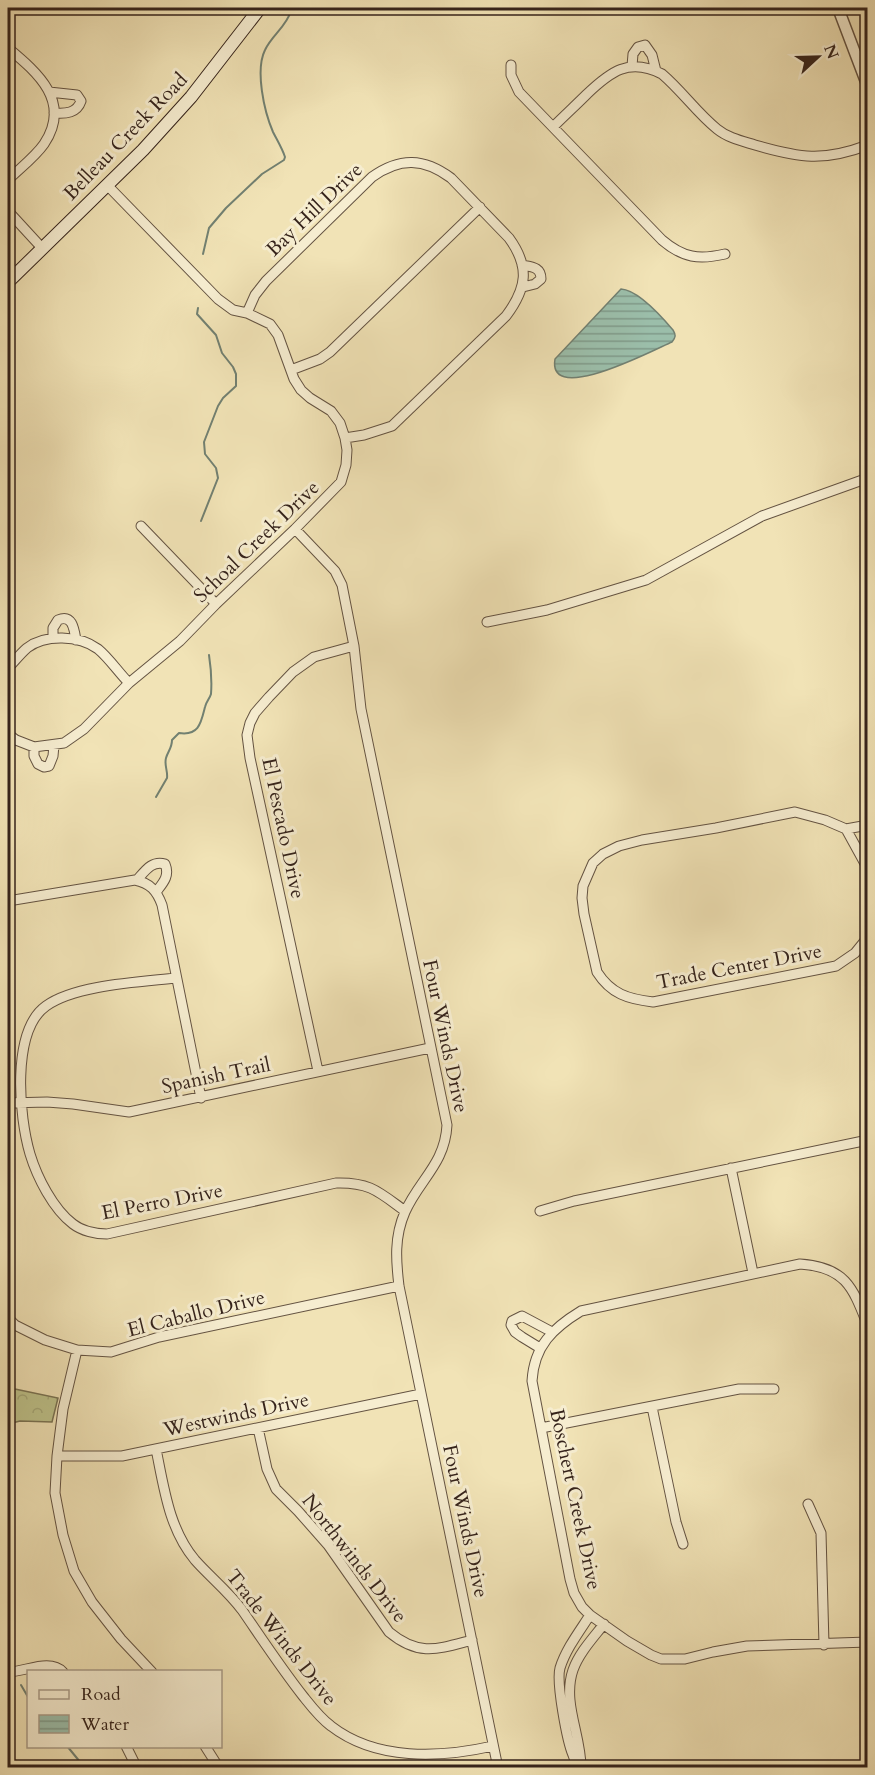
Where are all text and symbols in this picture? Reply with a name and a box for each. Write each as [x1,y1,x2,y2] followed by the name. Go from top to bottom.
[788,27,848,87] north arrow
[818,41,844,62] text: N
[57,66,194,206] street label: Belleau Creek Road
[260,156,368,262] street label: Bay Hill Drive
[188,474,325,608] street label: Schoal Creek Drive
[255,755,312,901] street label: El Pescado Drive
[654,937,824,996] street label: Trade Center Drive
[416,957,475,1115] street label: Four Winds Drive
[159,1051,273,1100] street label: Spanish Trail
[99,1177,225,1226] street label: El Perro Drive
[125,1283,268,1344] street label: El Caballo Drive
[160,1386,311,1443] street label: Westwinds Drive
[543,1406,608,1592] street label: Boschert Creek Drive
[436,1442,495,1600] street label: Four Winds Drive
[296,1488,413,1628] street label: Northwinds Drive
[220,1564,343,1711] street label: Trade Winds Drive
[27,1670,222,1748] legend
[81,1682,121,1707] text: Road
[80,1712,130,1737] text: Water

